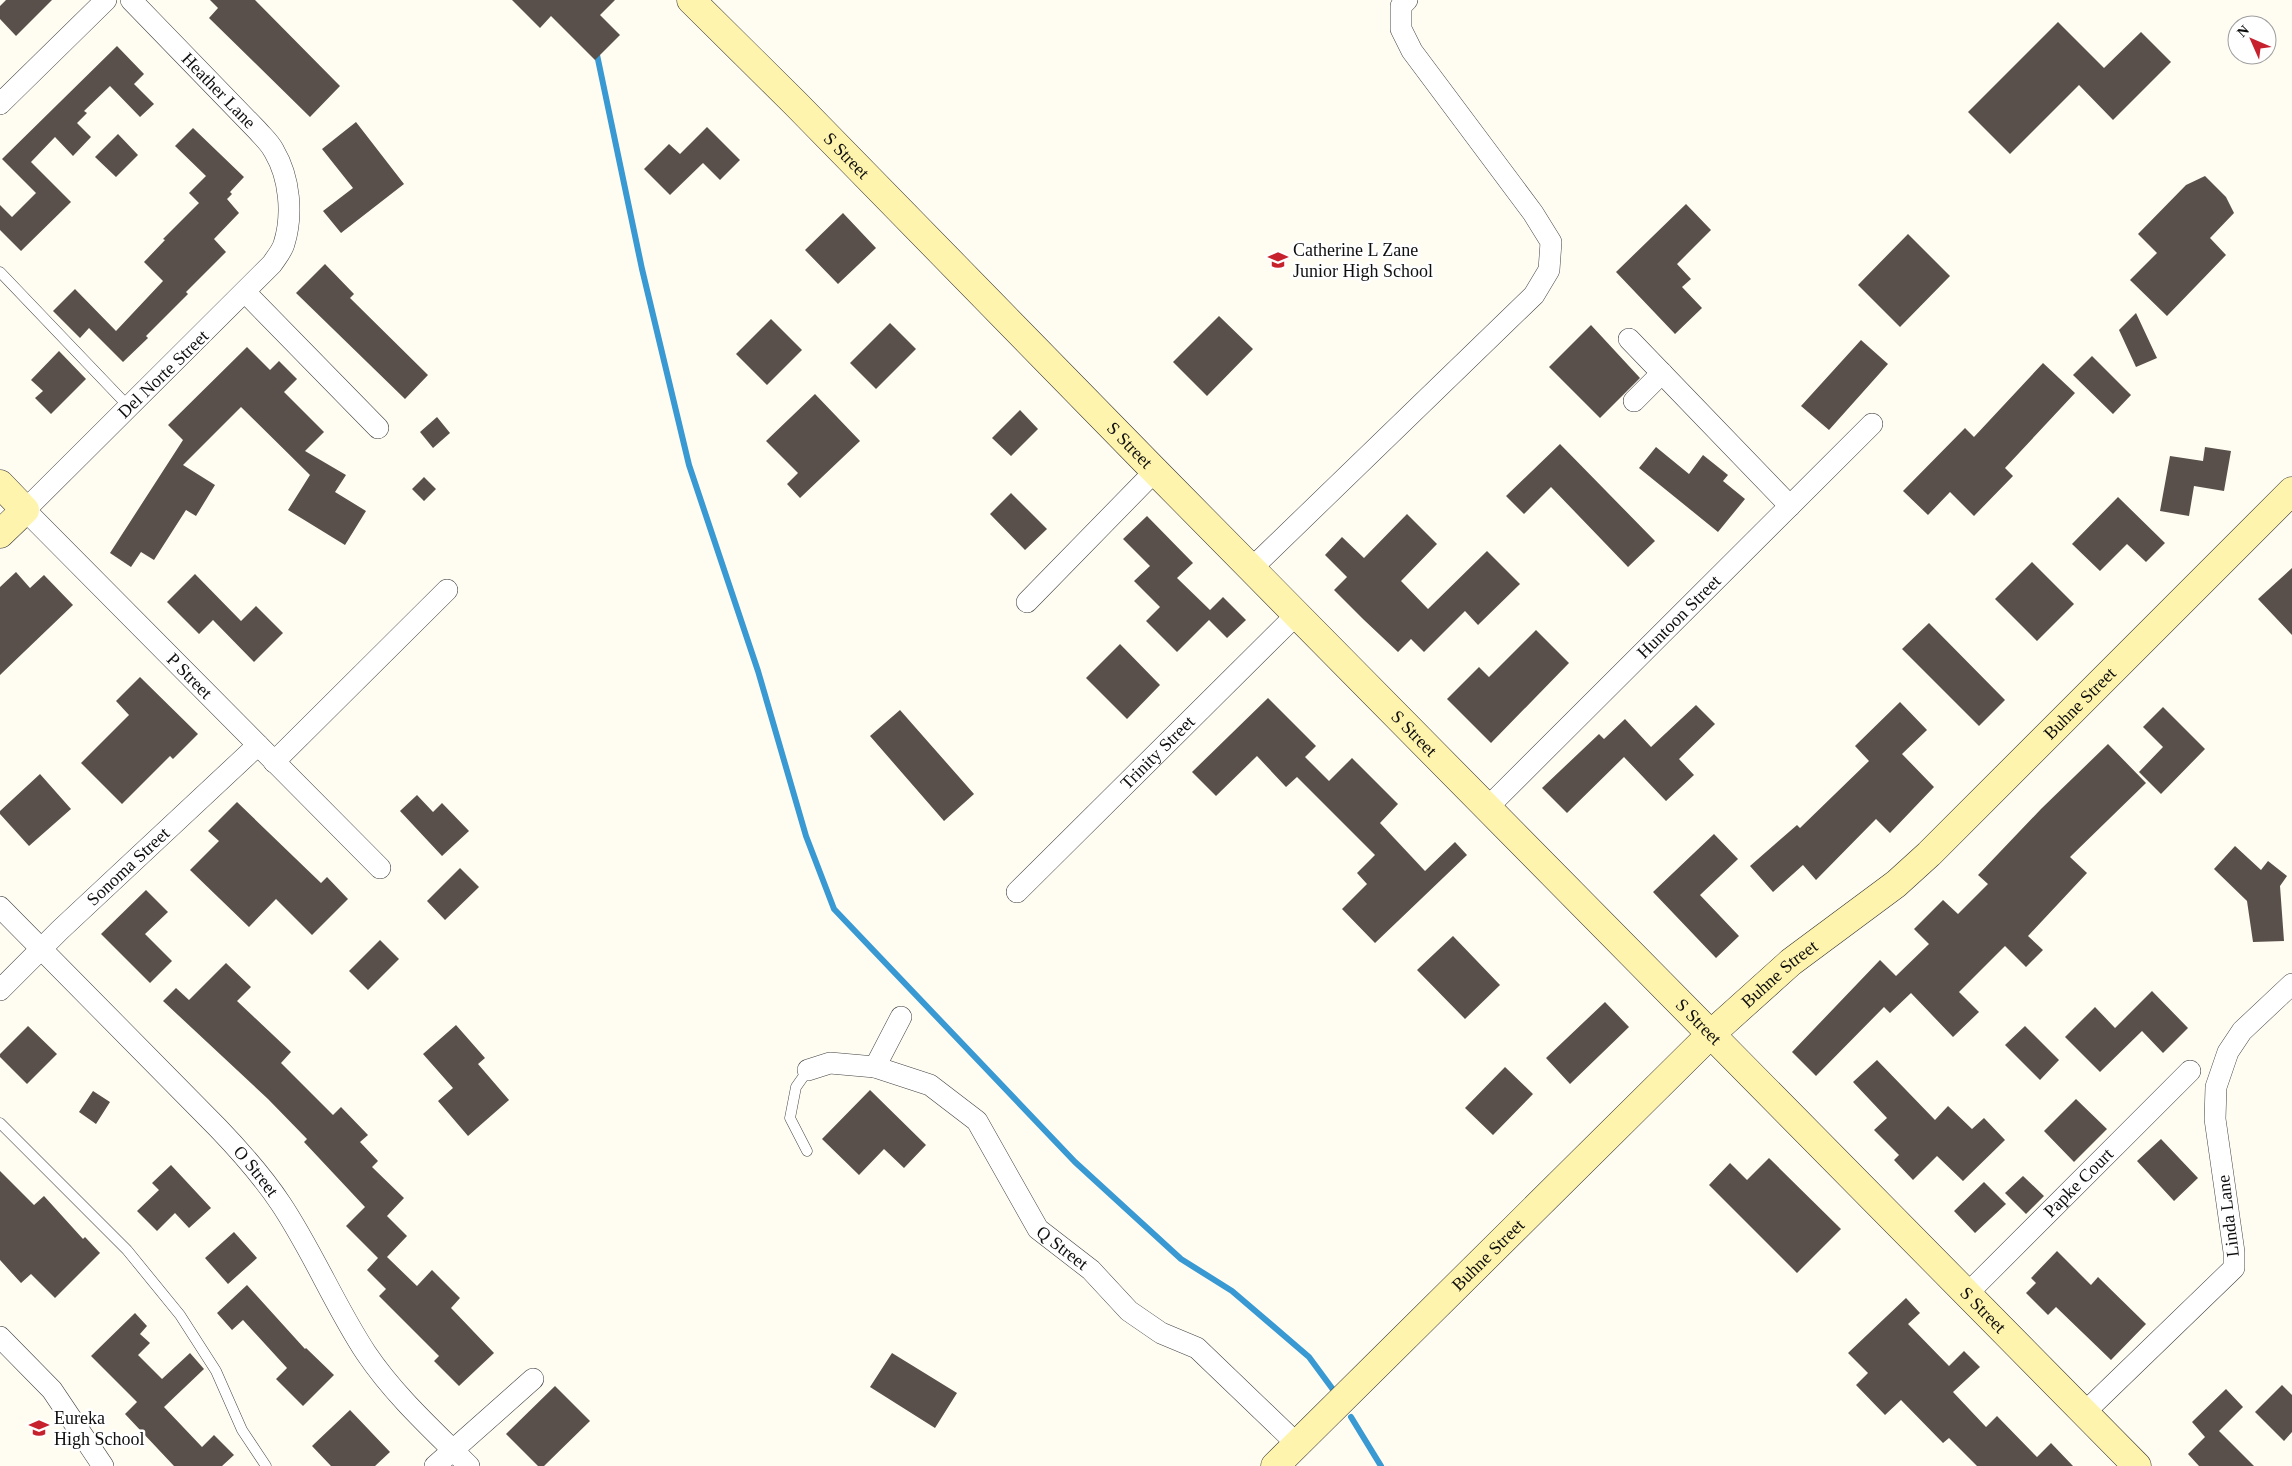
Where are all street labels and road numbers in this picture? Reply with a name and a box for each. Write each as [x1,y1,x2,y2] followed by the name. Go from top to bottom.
[178,49,260,132] street label: Heather Lane
[820,128,873,183] street label: S Street
[114,326,212,422] street label: Del Norte Street
[1103,418,1157,472] street label: S Street
[1633,571,1725,662] street label: Huntoon Street
[163,649,216,703] street label: P Street
[2040,663,2120,743] street label: Buhne Street
[1387,706,1441,761] street label: S Street
[1116,712,1199,793] street label: Trinity Street
[83,823,173,910] street label: Sonoma Street
[1737,936,1821,1012] street label: Buhne Street
[1672,995,1726,1049] street label: S Street
[230,1142,283,1200] street label: O Street
[2040,1144,2117,1221] street label: Papke Court
[2213,1174,2243,1258] street label: Linda Lane
[1448,1215,1528,1295] street label: Buhne Street
[1033,1222,1092,1274] street label: Q Street
[1956,1283,2010,1337] street label: S Street

